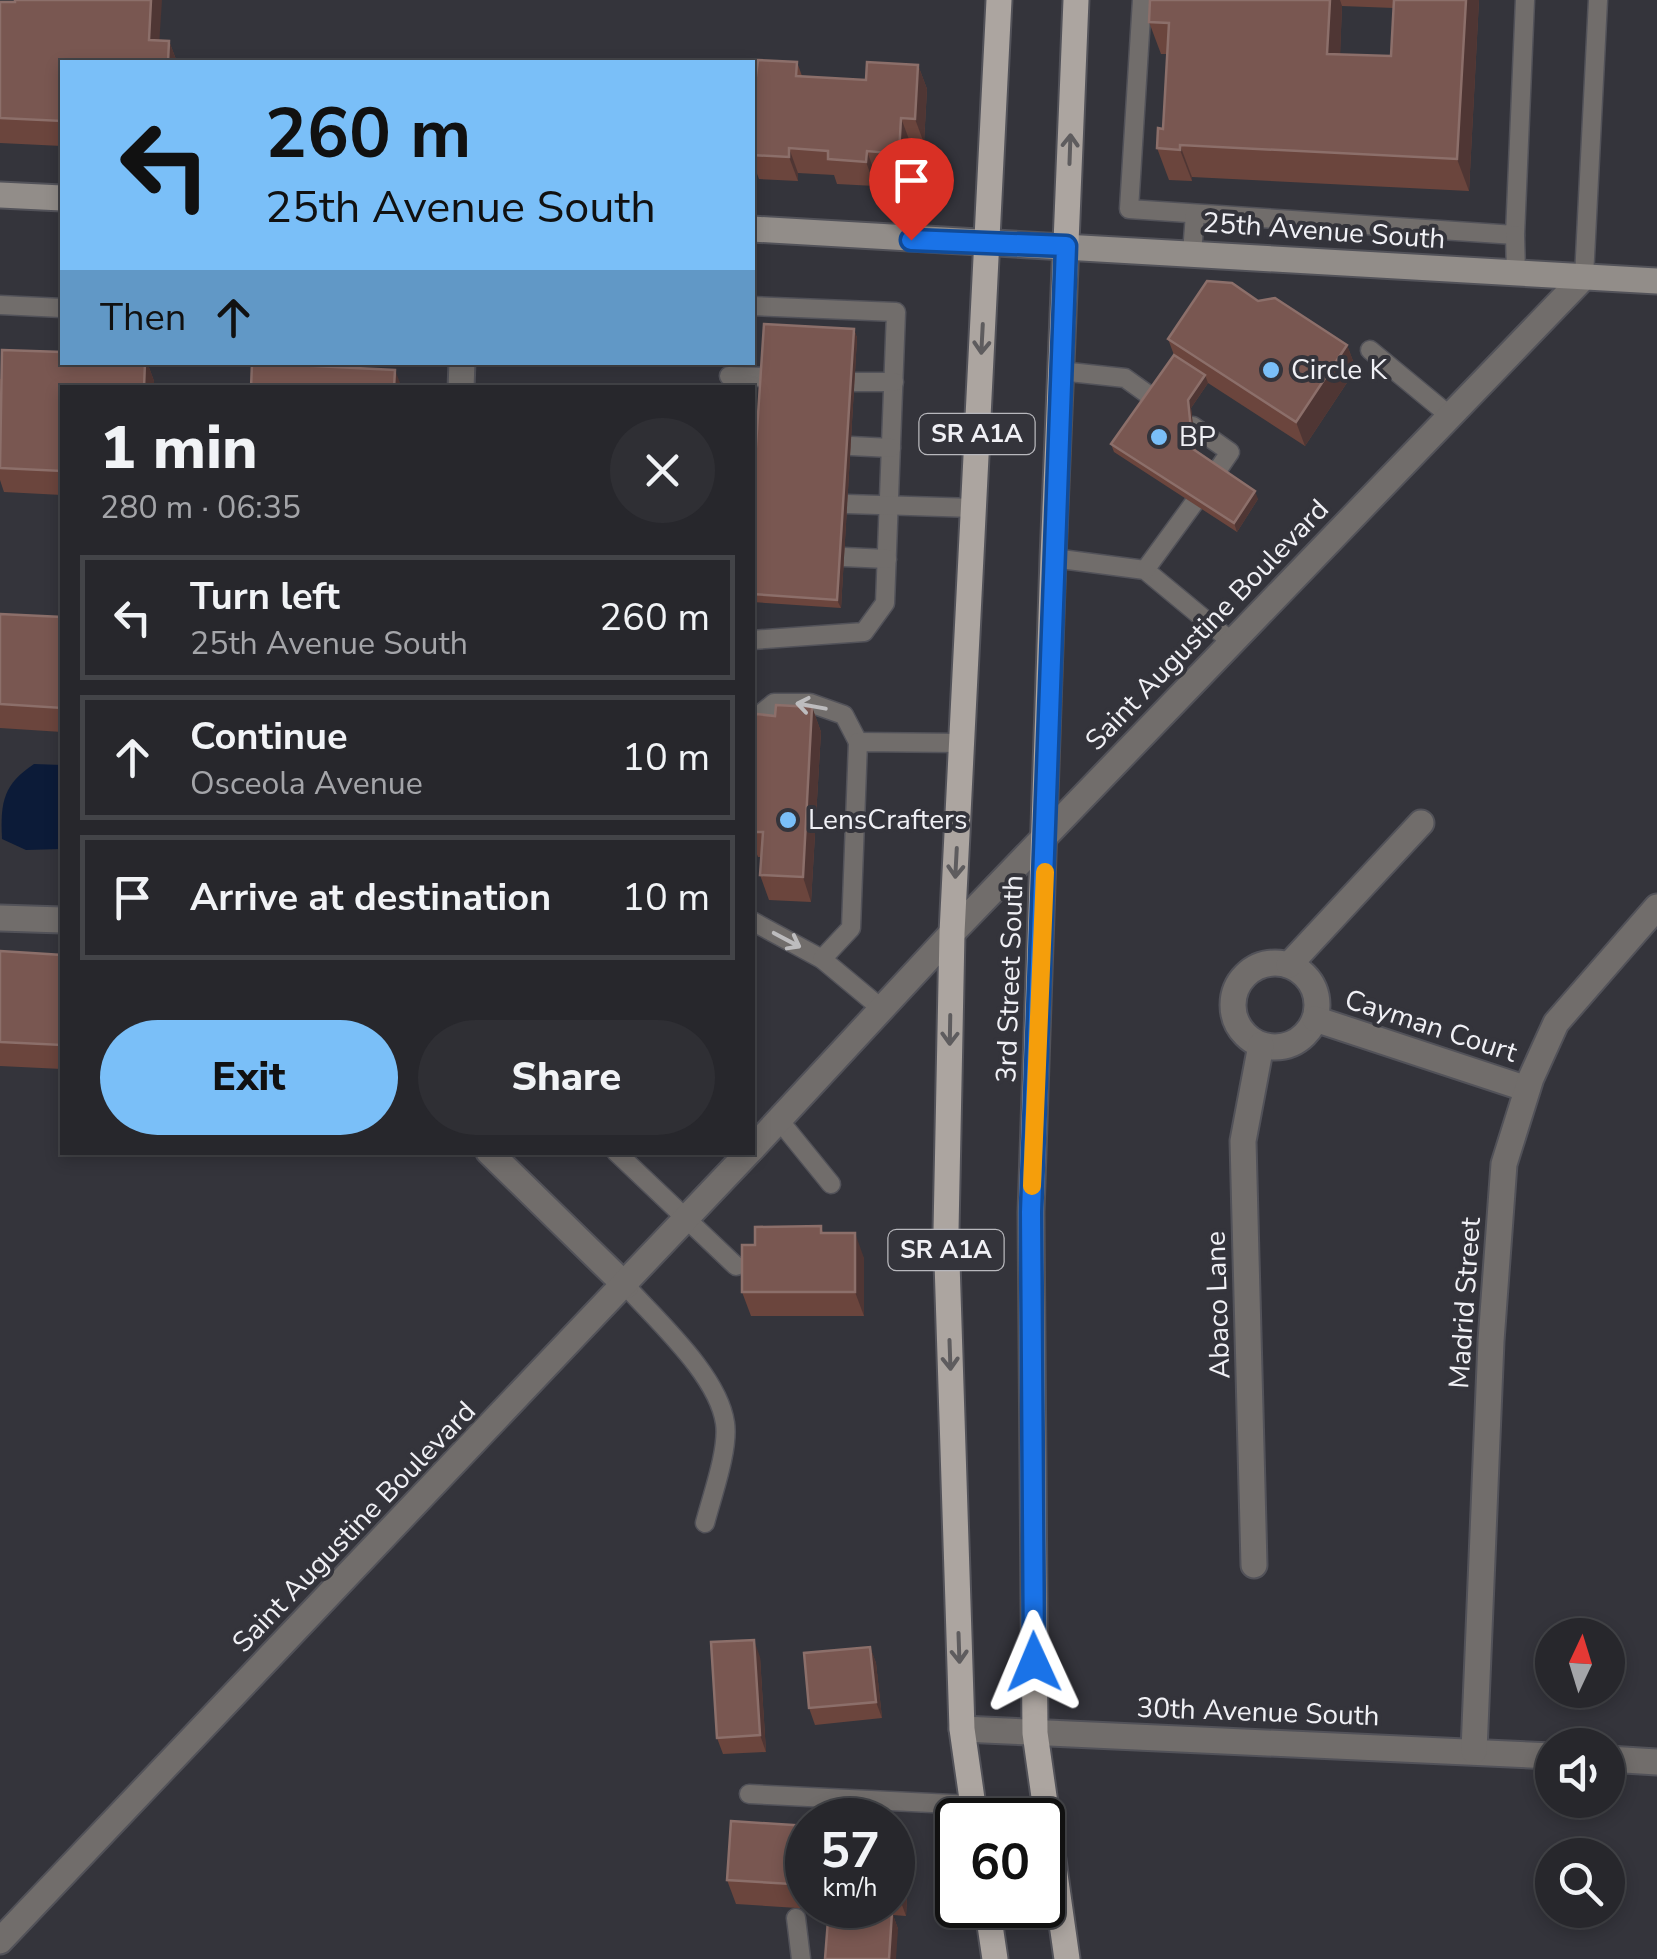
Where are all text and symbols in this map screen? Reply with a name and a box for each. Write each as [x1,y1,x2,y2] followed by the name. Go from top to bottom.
[265,86,471,182] text: 260 m
[100,100,230,230] icon: left
[1060,133,1079,165] one-way arrow
[869,138,954,241] pin
[884,153,939,208] icon: arrive
[265,177,656,238] text: 25th Avenue South
[1201,204,1447,258] street label: 25th Avenue South
[206,290,261,345] icon: ahead
[100,292,186,343] text: Then
[972,323,991,355] one-way arrow
[1291,351,1387,389] place label: Circle K
[1260,359,1282,381] marker: Circle K
[100,407,258,489] text: 1 min
[920,414,1034,454] road number: SR A1A
[610,418,715,523] button: close
[1179,418,1216,456] place label: BP
[1148,426,1170,448] marker: BP
[100,486,301,529] text: 280 m · 06:35
[1077,491,1337,759] street label: Saint Augustine Boulevard
[190,571,340,622] text: Turn left
[105,590,160,645] icon: left
[599,592,710,643] text: 260 m
[190,622,468,665] text: 25th Avenue South
[795,696,828,715] one-way arrow
[190,711,348,762] text: Continue
[105,730,160,785] icon: ahead
[622,732,710,783] text: 10 m
[190,762,423,805] text: Osceola Avenue
[808,801,967,839] place label: LensCrafters
[777,809,799,831] marker: LensCrafters
[946,846,965,878] one-way arrow
[105,870,160,925] icon: arrive
[190,872,551,923] text: Arrive at destination
[622,872,710,923] text: 10 m
[987,874,1033,1084] street label: 3rd Street South
[772,931,802,950] one-way arrow
[1340,980,1522,1072] street label: Cayman Court
[941,1014,960,1046] one-way arrow
[100,1020,398,1135] button: Exit
[418,1020,715,1135] button: Share
[1440,1216,1490,1390] street label: Madrid Street
[888,1230,1004,1270] road number: SR A1A
[1196,1230,1240,1380] street label: Abaco Lane
[940,1339,959,1371] one-way arrow
[224,1393,484,1661] street label: Saint Augustine Boulevard
[982,1610,1086,1714] position arrow
[1535,1618,1625,1708] north arrow
[1535,1618,1625,1928] map controls
[950,1632,969,1664] one-way arrow
[1136,1689,1380,1735] street label: 30th Avenue South
[1535,1728,1625,1818] button: sound
[935,1798,1065,1928] speed limit sign: 60
[820,1816,880,1885] text: 57
[1535,1838,1625,1928] button: search
[822,1871,878,1905] text: km/h

